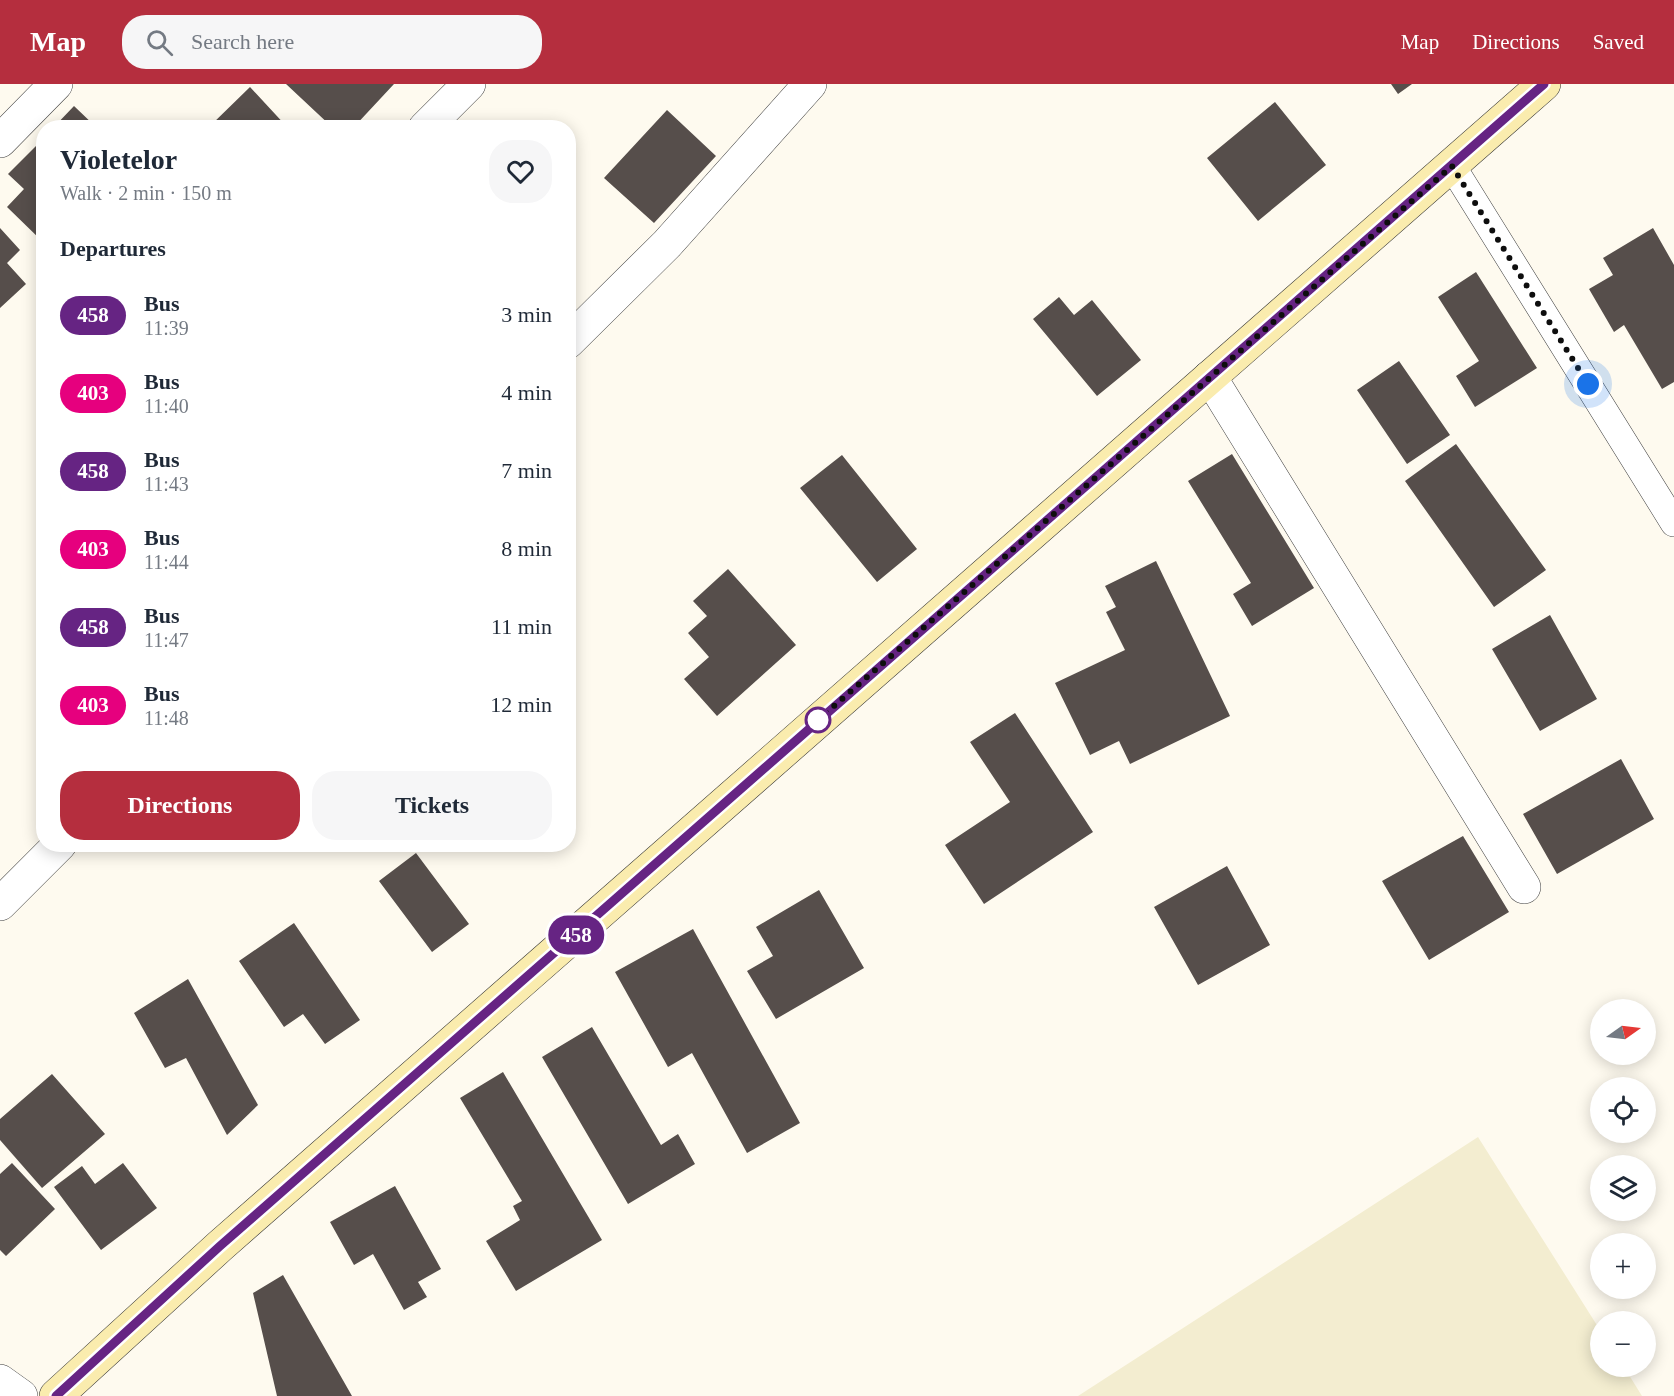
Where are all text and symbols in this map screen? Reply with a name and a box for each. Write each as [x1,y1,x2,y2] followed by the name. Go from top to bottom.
[122,15,542,69] search box
[30,26,86,57] text: Map
[143,26,176,59] icon: search
[191,29,294,54] text: Search here
[1401,30,1439,54] text: Map
[1472,30,1560,54] text: Directions
[1593,30,1644,54] text: Saved
[489,140,552,203] button: heart
[60,144,177,175] text: Violetelor
[60,182,232,204] text: Walk · 2 min · 150 m
[60,236,166,261] text: Departures
[144,291,179,316] text: Bus
[501,302,552,327] text: 3 min
[77,303,109,327] text: 458
[144,317,189,339] text: 11:39
[144,369,179,394] text: Bus
[1573,369,1603,399] your location
[501,380,552,405] text: 4 min
[77,381,109,405] text: 403
[144,395,189,417] text: 11:40
[144,447,179,472] text: Bus
[501,458,552,483] text: 7 min
[77,459,109,483] text: 458
[144,473,189,495] text: 11:43
[144,525,179,550] text: Bus
[501,536,552,561] text: 8 min
[77,537,109,561] text: 403
[144,551,189,573] text: 11:44
[144,603,179,628] text: Bus
[491,614,552,639] text: 11 min
[77,615,109,639] text: 458
[144,629,189,651] text: 11:47
[144,681,179,706] text: Bus
[490,692,552,717] text: 12 min
[77,693,109,717] text: 403
[144,707,189,729] text: 11:48
[805,707,831,733] unlabelled marker
[60,771,300,840] button: Directions
[312,771,552,840] button: Tickets
[542,916,610,954] line badge: 458
[560,923,592,947] text: 458
[1590,999,1656,1065] north arrow
[1590,999,1656,1377] map controls
[1590,1077,1656,1143] button: locate
[1590,1155,1656,1221] button: layers
[1590,1233,1656,1299] button: +
[1590,1311,1656,1377] button: −

